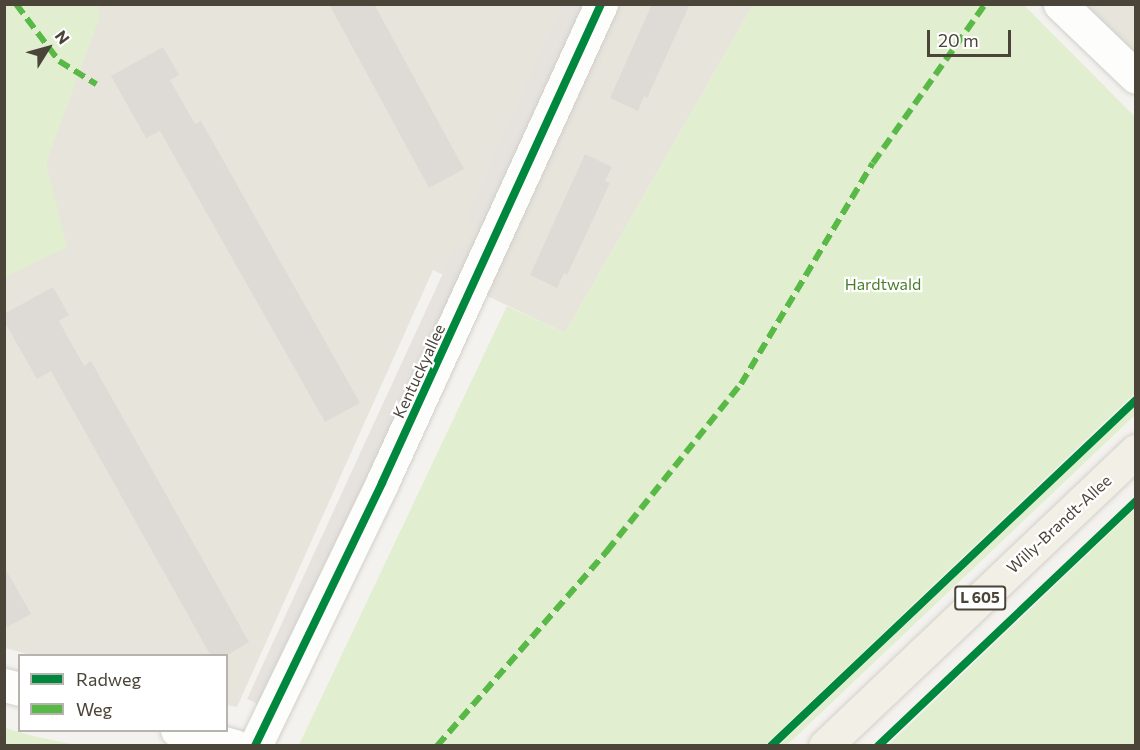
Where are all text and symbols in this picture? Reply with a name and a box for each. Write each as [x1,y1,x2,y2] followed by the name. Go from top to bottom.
[18,18,78,78] north arrow
[930,18,1014,56] scale bar
[52,26,74,47] text: N
[938,29,979,51] text: 20 m
[845,274,921,294] park label: Hardtwald
[389,321,449,421] street label: Kentuckyallee
[1003,471,1115,577] street label: Willy-Brandt-Allee
[953,586,1007,610] road number: L 605
[18,654,228,732] legend
[76,668,141,690] text: Radweg
[76,698,112,720] text: Weg

